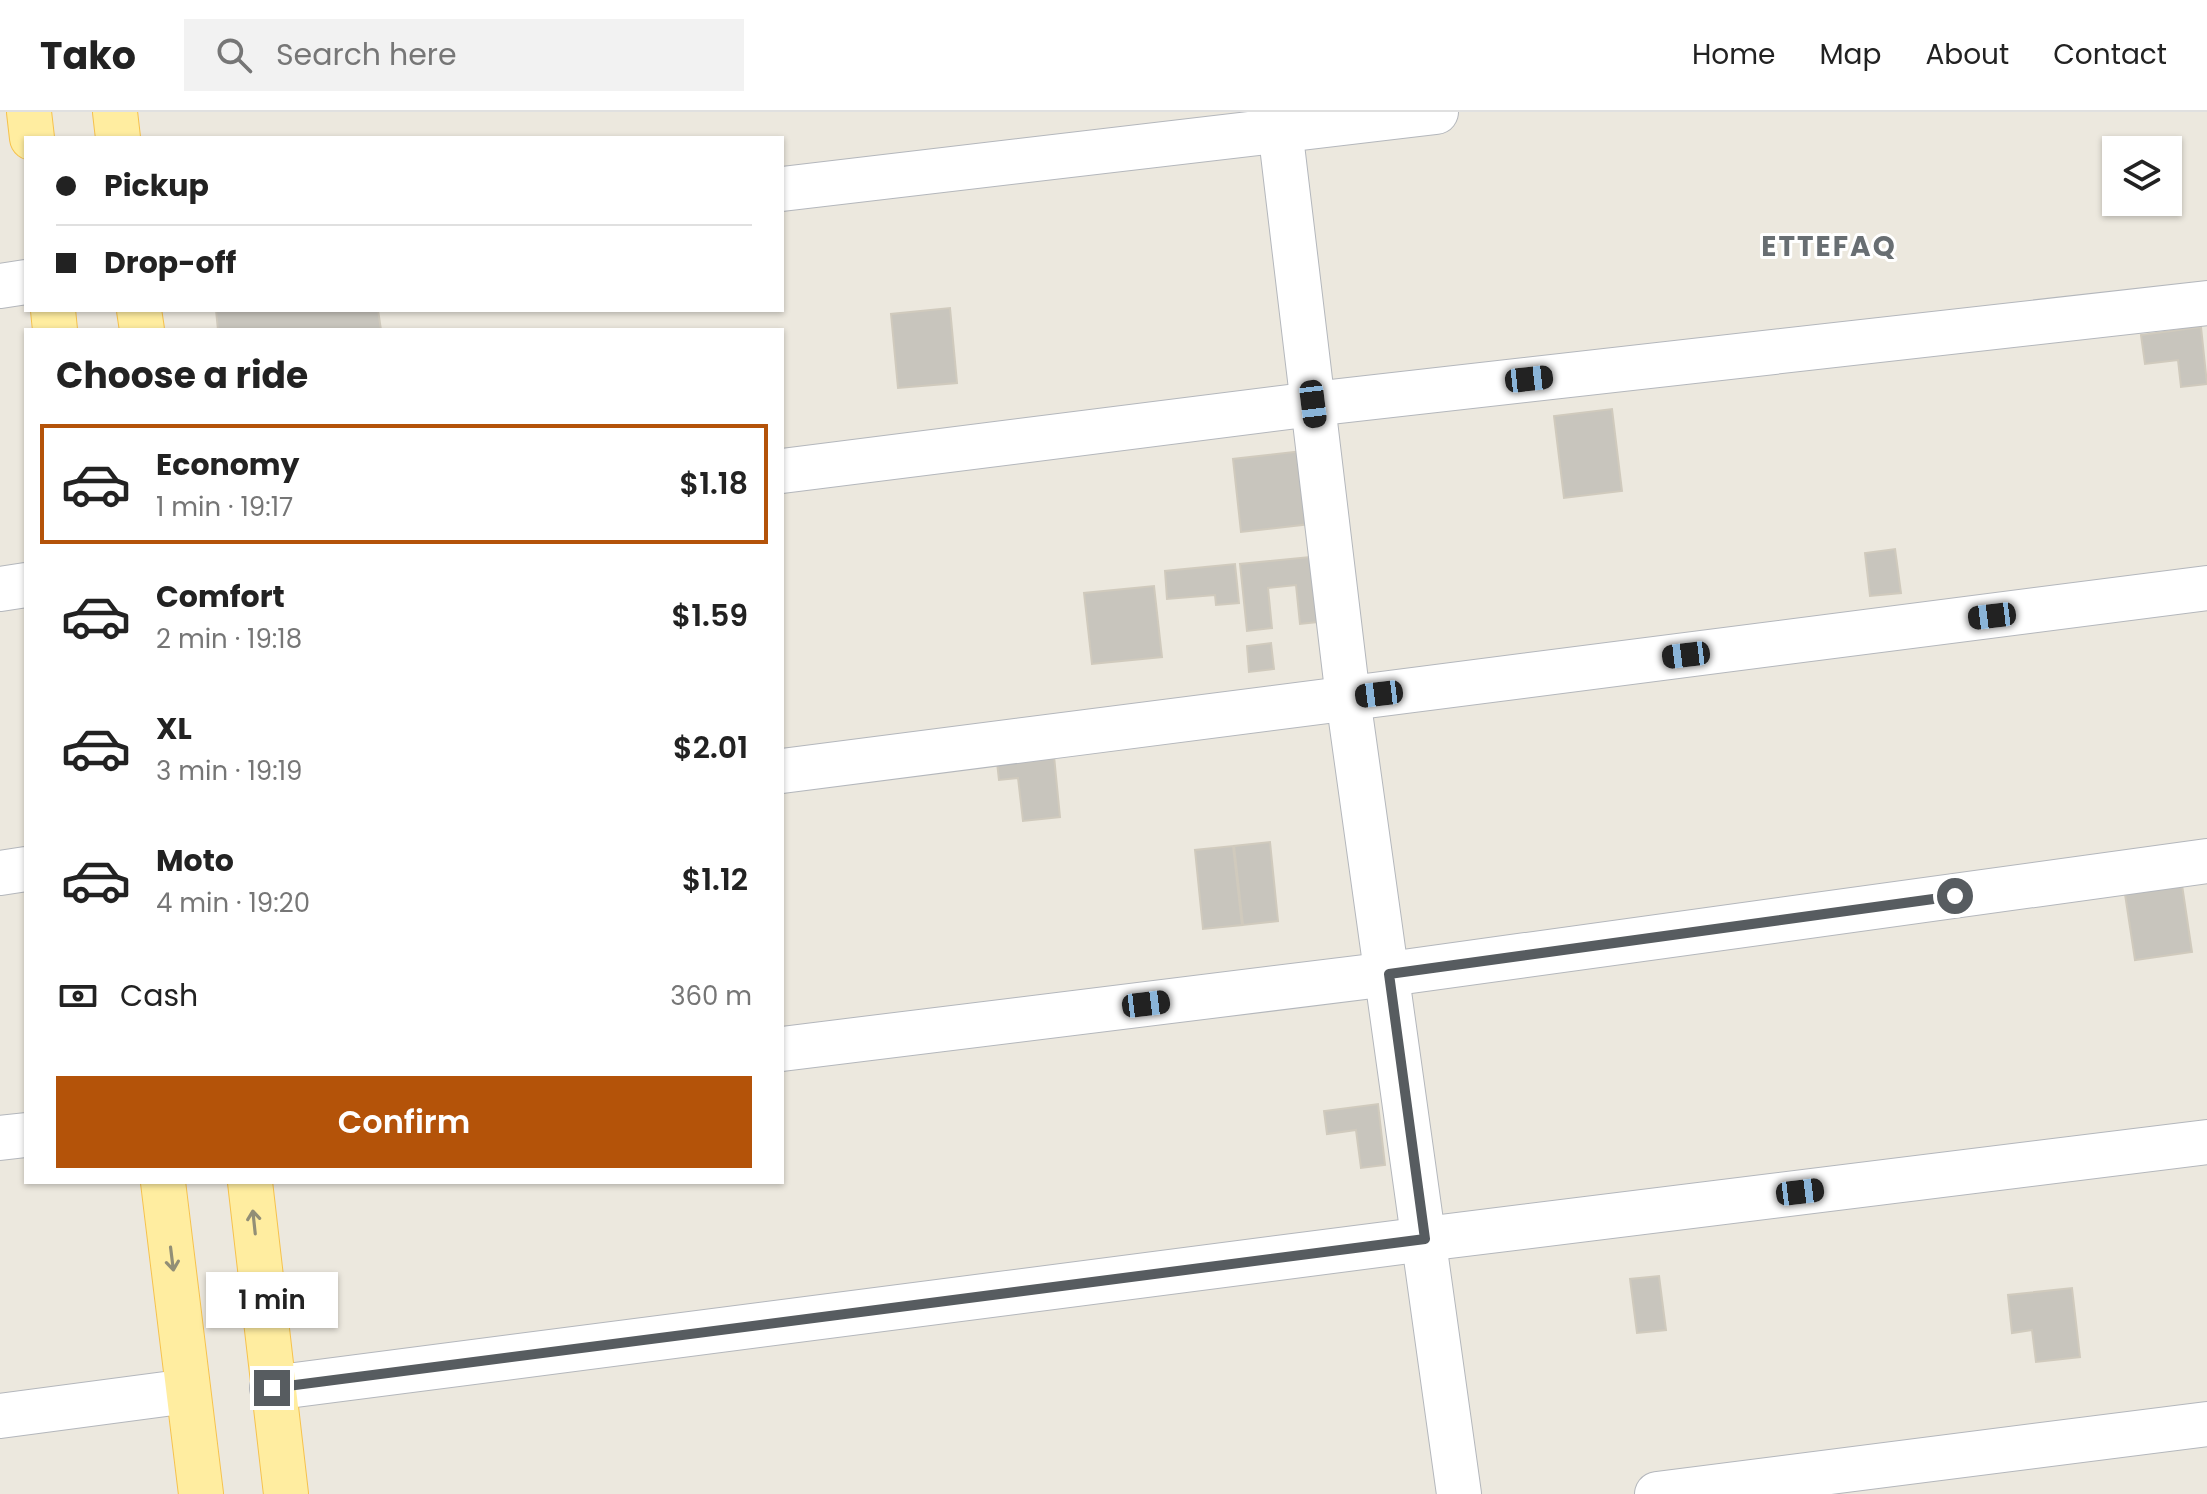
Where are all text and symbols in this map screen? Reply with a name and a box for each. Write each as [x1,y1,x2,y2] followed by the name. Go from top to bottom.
[184,19,744,91] search box
[40,29,136,82] text: Tako
[212,33,256,77] icon: search
[276,33,457,76] text: Search here
[1692,35,1775,74] text: Home
[1819,35,1881,74] text: Map
[1925,35,2009,74] text: About
[2053,35,2167,74] text: Contact
[2102,136,2182,216] map controls
[2102,136,2182,216] button: layers
[104,164,209,207] text: Pickup
[1761,227,1897,266] district label: ETTEFAQ
[104,241,236,284] text: Drop-off
[56,350,308,401] text: Choose a ride
[1504,365,1554,393] car
[1298,379,1328,429] car
[156,443,300,486] text: Economy
[60,448,132,520] icon: car
[680,462,748,505] text: $1.18
[156,489,293,525] text: 1 min · 19:17
[156,575,285,618] text: Comfort
[60,580,132,652] icon: car
[672,594,748,637] text: $1.59
[1967,601,2017,631] car
[156,621,302,657] text: 2 min · 19:18
[1661,640,1711,670] car
[1354,679,1404,709] car
[156,707,192,750] text: XL
[60,712,132,784] icon: car
[673,726,748,769] text: $2.01
[156,753,302,789] text: 3 min · 19:19
[156,839,234,882] text: Moto
[60,844,132,916] icon: car
[682,858,748,901] text: $1.12
[1937,878,1973,914] route start
[156,885,310,921] text: 4 min · 19:20
[56,974,100,1018] icon: cash
[120,974,198,1017] text: Cash
[670,978,752,1014] text: 360 m
[1121,989,1171,1019] car
[56,1076,752,1168] button: Confirm
[1775,1177,1825,1207] car
[247,1209,262,1236] one-way arrow
[165,1246,180,1272] one-way arrow
[206,1272,338,1328] callout: 1 min
[238,1282,306,1318] text: 1 min
[254,1370,290,1406] route end

